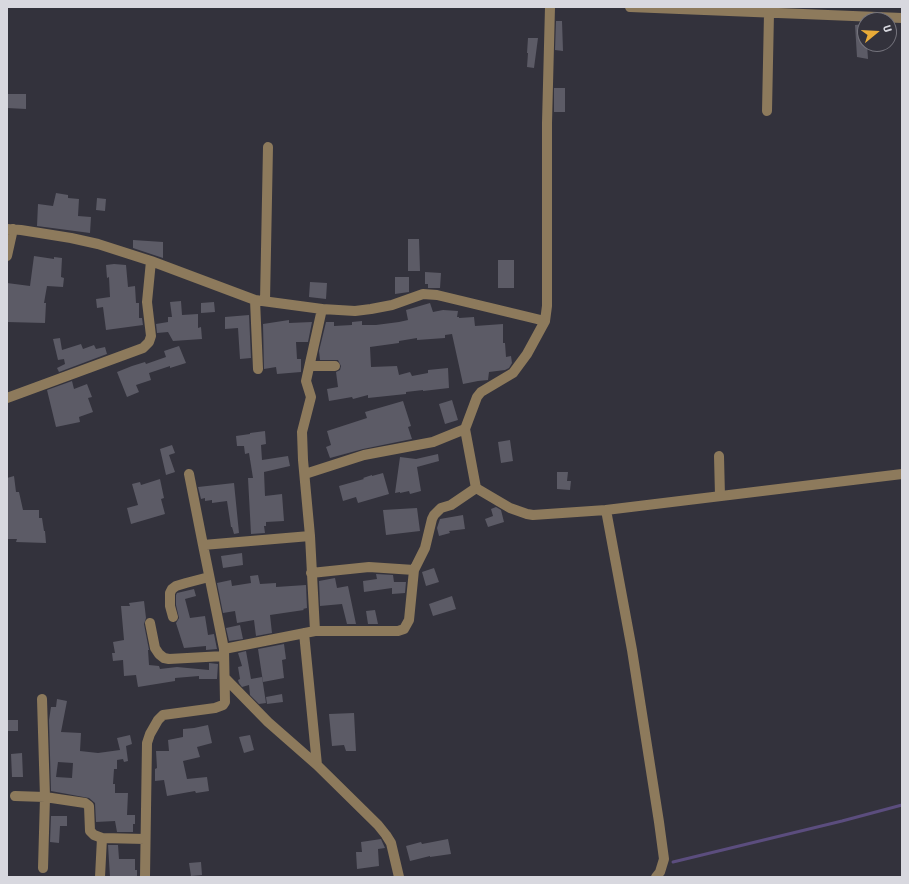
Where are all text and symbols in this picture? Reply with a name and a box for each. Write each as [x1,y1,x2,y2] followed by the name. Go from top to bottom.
[857,12,897,52] north arrow
[881,24,894,34] text: U

